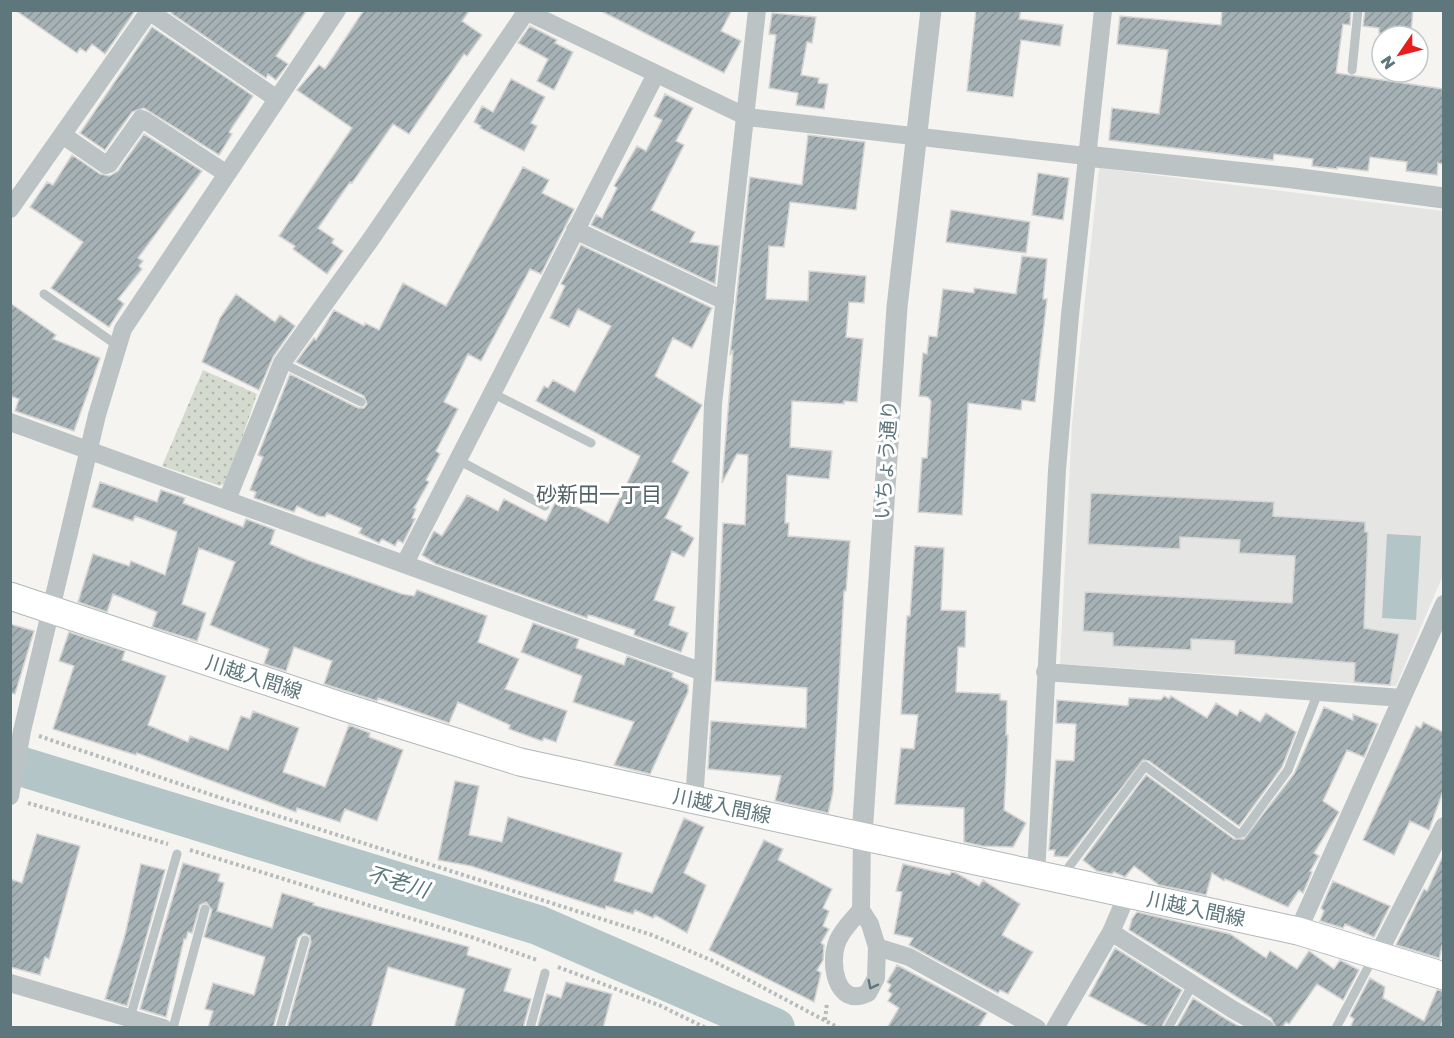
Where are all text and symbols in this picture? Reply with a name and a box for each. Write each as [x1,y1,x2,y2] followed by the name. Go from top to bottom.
[1370,24,1430,84] north arrow
[1376,52,1399,73] text: N
[869,399,901,521] street label: いちょう通り
[536,481,662,507] district label: 砂新田一丁目
[203,649,306,703] street label: 川越入間線
[671,783,774,827] street label: 川越入間線
[364,859,434,903] water label: 不老川
[1145,886,1248,930] street label: 川越入間線
[867,979,879,990] one-way arrow

